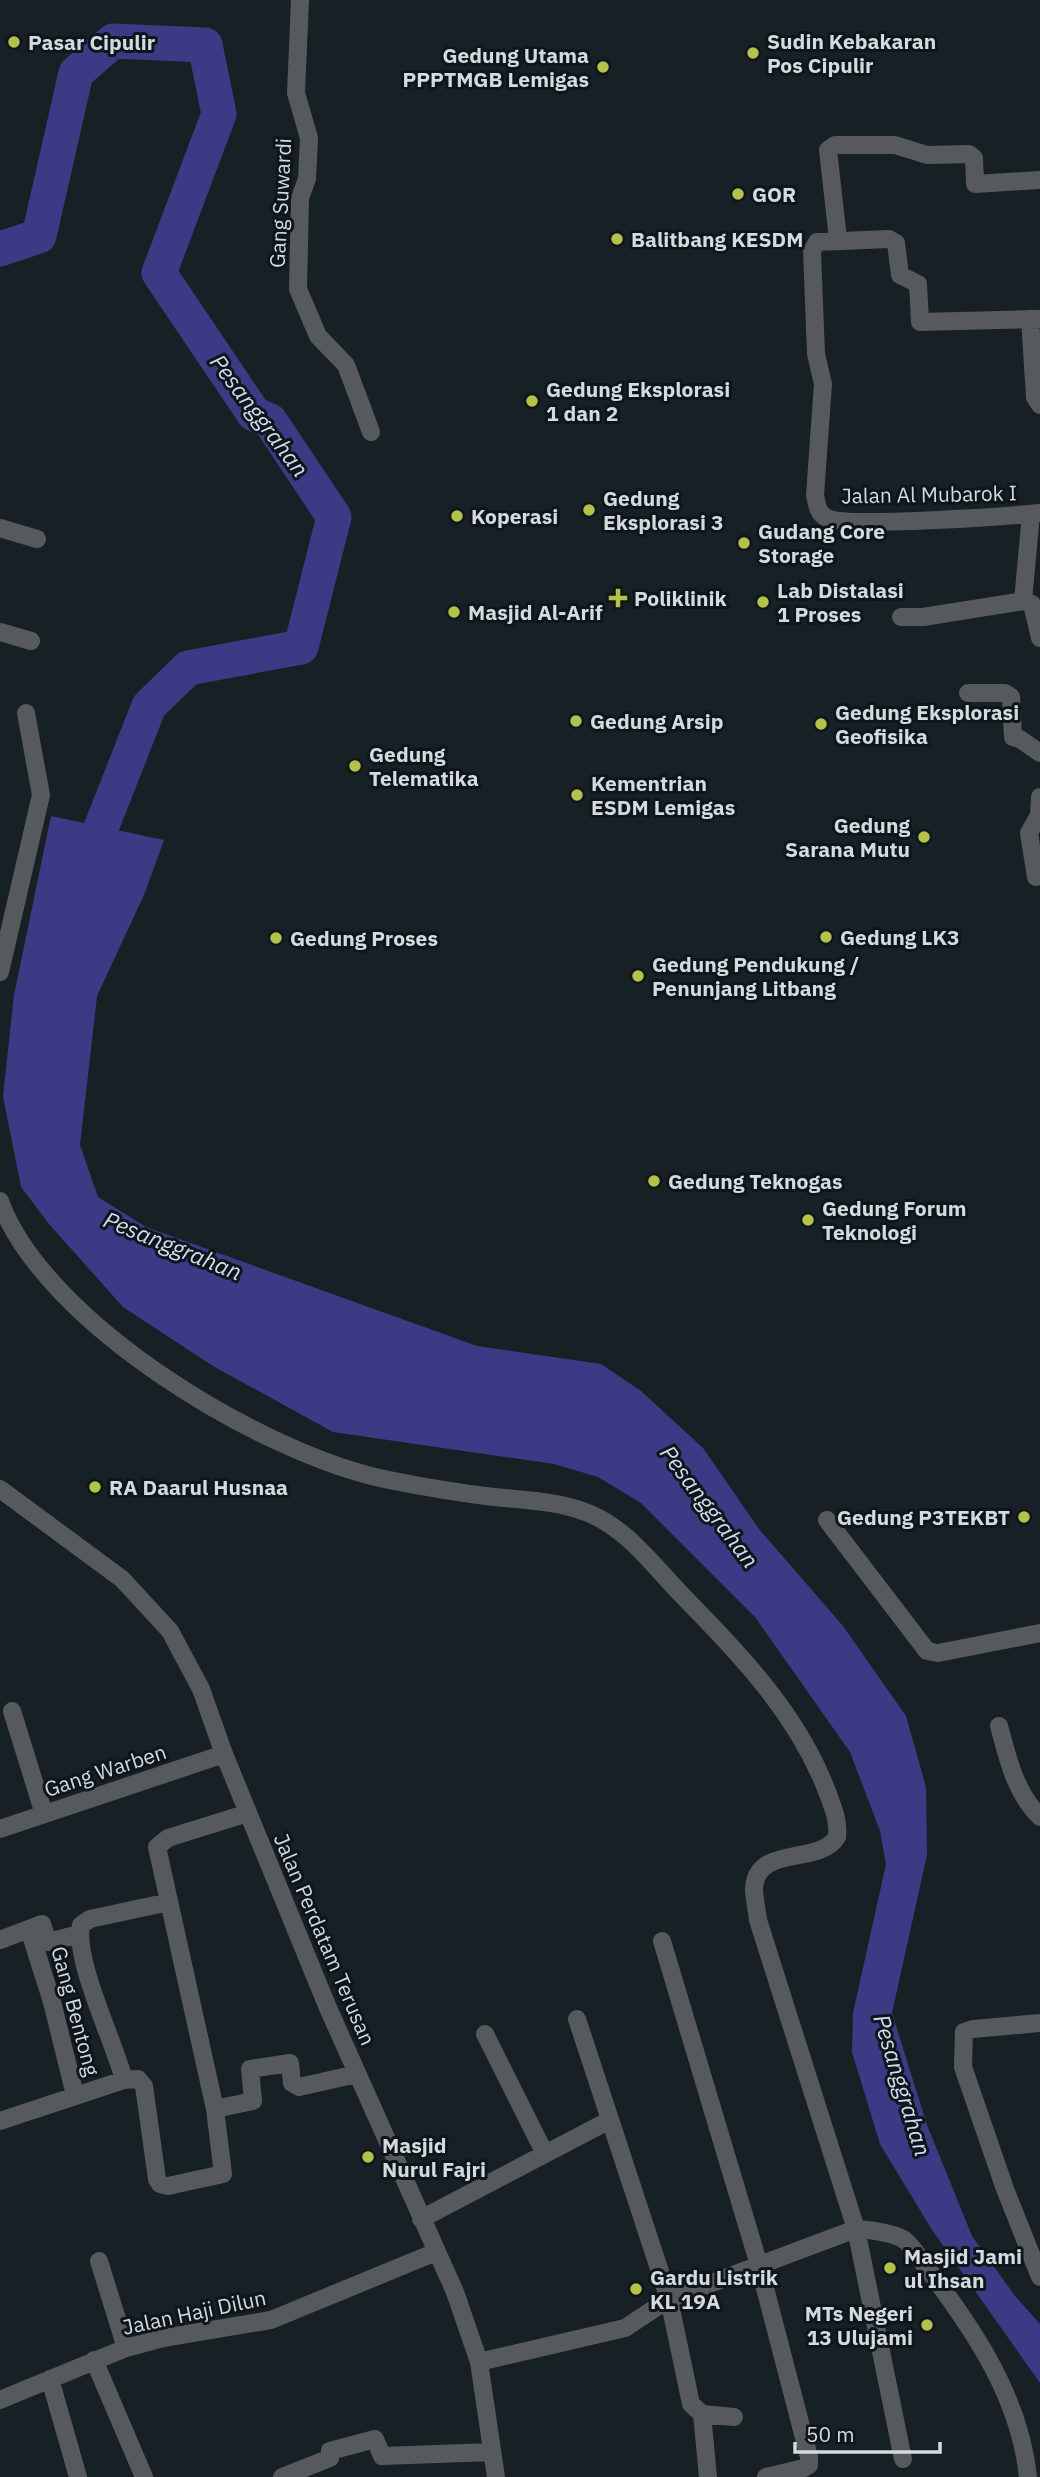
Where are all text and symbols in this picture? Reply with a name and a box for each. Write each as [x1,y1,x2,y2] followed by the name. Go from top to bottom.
[767,27,936,79] place label: Sudin Kebakaran Pos Cipulir
[28,28,156,56] place label: Pasar Cipulir
[6,34,22,50] marker: Pasar Cipulir
[403,41,589,93] place label: Gedung Utama PPPTMGB Lemigas
[745,45,761,61] marker: Sudin Kebakaran Pos Cipulir
[595,59,611,75] marker: Gedung Utama PPPTMGB Lemigas
[263,137,297,269] street label: Gang Suwardi
[752,180,796,208] place label: GOR
[730,186,746,202] marker: GOR
[631,225,803,253] place label: Balitbang KESDM
[609,231,625,247] marker: Balitbang KESDM
[204,347,316,483] water label: Pesanggrahan
[546,375,730,427] place label: Gedung Eksplorasi 1 dan 2
[524,393,540,409] marker: Gedung Eksplorasi 1 dan 2
[841,478,1017,510] street label: Jalan Al Mubarok I
[603,484,724,536] place label: Gedung Eksplorasi 3
[471,502,558,530] place label: Koperasi
[581,502,597,518] marker: Gedung Eksplorasi 3
[449,508,465,524] marker: Koperasi
[758,517,885,569] place label: Gudang Core Storage
[736,535,752,551] marker: Gudang Core Storage
[777,576,904,628] place label: Lab Distalasi 1 Proses
[634,584,728,612] place label: Poliklinik
[608,588,628,608] marker: Poliklinik
[755,594,771,610] marker: Lab Distalasi 1 Proses
[468,598,603,626] place label: Masjid Al-Arif
[446,604,462,620] marker: Masjid Al-Arif
[835,698,1019,750] place label: Gedung Eksplorasi Geofisika
[590,707,723,735] place label: Gedung Arsip
[568,713,584,729] marker: Gedung Arsip
[813,716,829,732] marker: Gedung Eksplorasi Geofisika
[369,740,479,792] place label: Gedung Telematika
[347,758,363,774] marker: Gedung Telematika
[591,769,735,821] place label: Kementrian ESDM Lemigas
[569,787,585,803] marker: Kementrian ESDM Lemigas
[785,811,910,863] place label: Gedung Sarana Mutu
[916,829,932,845] marker: Gedung Sarana Mutu
[840,923,960,951] place label: Gedung LK3
[290,924,438,952] place label: Gedung Proses
[818,929,834,945] marker: Gedung LK3
[268,930,284,946] marker: Gedung Proses
[652,950,859,1002] place label: Gedung Pendukung / Penunjang Litbang
[630,968,646,984] marker: Gedung Pendukung / Penunjang Litbang
[668,1167,843,1195] place label: Gedung Teknogas
[646,1173,662,1189] marker: Gedung Teknogas
[822,1194,966,1246] place label: Gedung Forum Teknologi
[99,1204,247,1286] water label: Pesanggrahan
[800,1212,816,1228] marker: Gedung Forum Teknologi
[654,1438,766,1574] water label: Pesanggrahan
[109,1473,288,1501] place label: RA Daarul Husnaa
[87,1479,103,1495] marker: RA Daarul Husnaa
[837,1503,1010,1531] place label: Gedung P3TEKBT
[1016,1509,1032,1525] marker: Gedung P3TEKBT
[40,1737,170,1803] street label: Gang Warben
[268,1829,382,2049] street label: Jalan Perdatam Terusan
[45,1943,107,2079] street label: Gang Bentong
[867,2011,939,2159] water label: Pesanggrahan
[382,2131,486,2183] place label: Masjid Nurul Fajri
[360,2149,376,2165] marker: Masjid Nurul Fajri
[904,2242,1022,2294] place label: Masjid Jami ul Ihsan
[882,2260,898,2276] marker: Masjid Jami ul Ihsan
[650,2263,779,2315] place label: Gardu Listrik KL 19A
[628,2281,644,2297] marker: Gardu Listrik KL 19A
[120,2283,268,2341] street label: Jalan Haji Dilun
[805,2299,913,2351] place label: MTs Negeri 13 Ulujami
[919,2317,935,2333] marker: MTs Negeri 13 Ulujami
[795,2410,940,2454] scale bar
[806,2420,855,2448] text: 50 m

